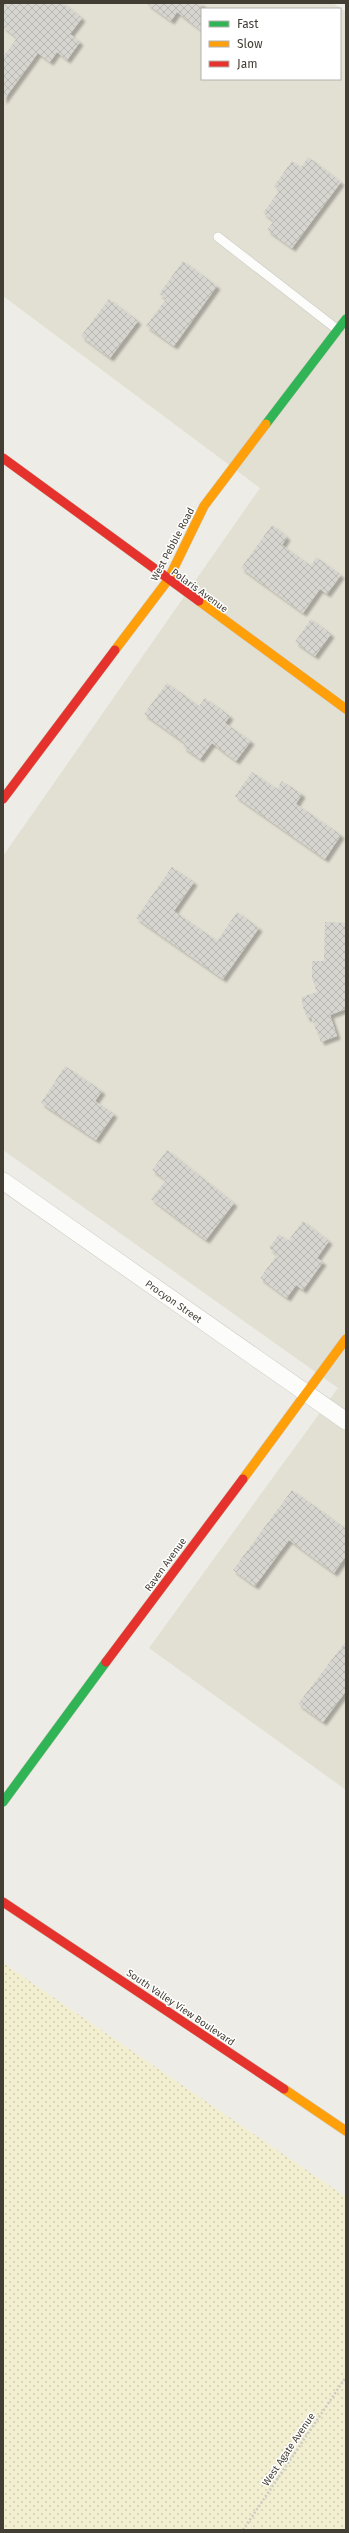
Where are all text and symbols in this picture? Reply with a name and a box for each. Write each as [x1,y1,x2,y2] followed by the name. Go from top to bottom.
[201,8,341,80] legend
[237,17,259,31] text: Fast
[237,37,263,51] text: Slow
[237,57,257,71] text: Jam
[148,506,197,583] street label: West Pebble Road
[169,566,230,615] street label: Polaris Avenue
[143,1278,204,1326] street label: Procyon Street
[142,1535,189,1594] street label: Raven Avenue
[124,1967,237,2049] street label: South Valley View Boulevard
[260,2411,318,2488] street label: West Agate Avenue

